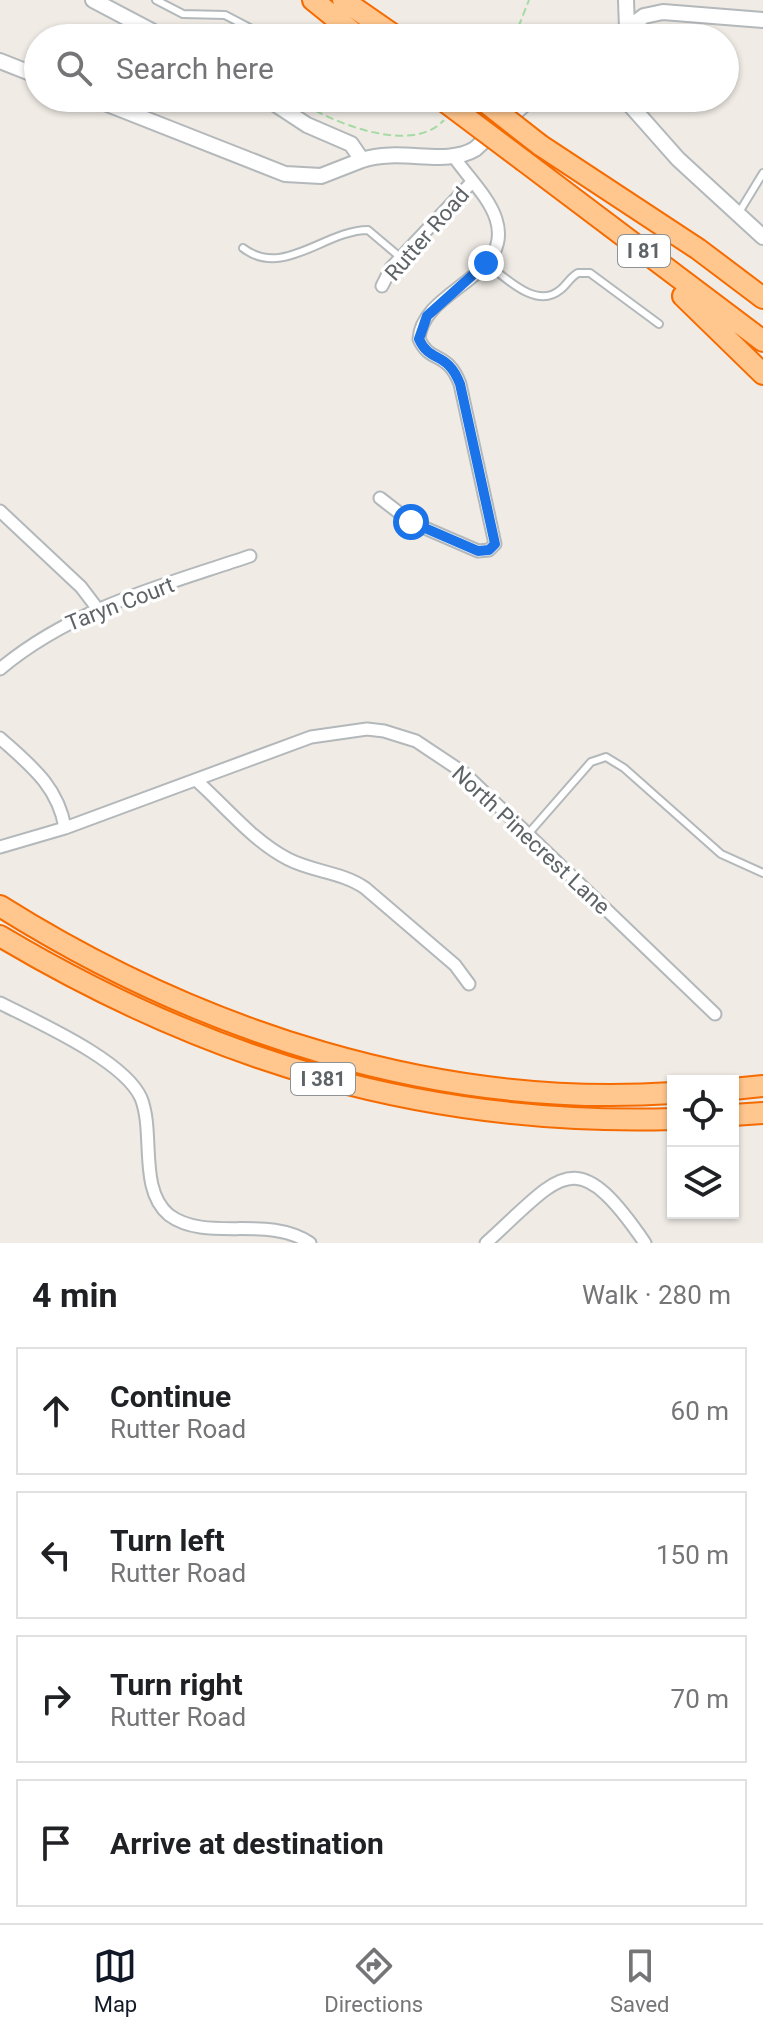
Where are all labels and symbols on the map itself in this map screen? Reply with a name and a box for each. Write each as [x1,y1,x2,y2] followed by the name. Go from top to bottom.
[380,182,474,286] street label: Rutter Road
[618,235,670,267] road number: I 81
[468,245,504,281] route end
[393,504,429,540] route start
[62,572,178,636] street label: Taryn Court
[447,761,615,919] street label: North Pinecrest Lane
[291,1063,355,1095] road number: I 381

